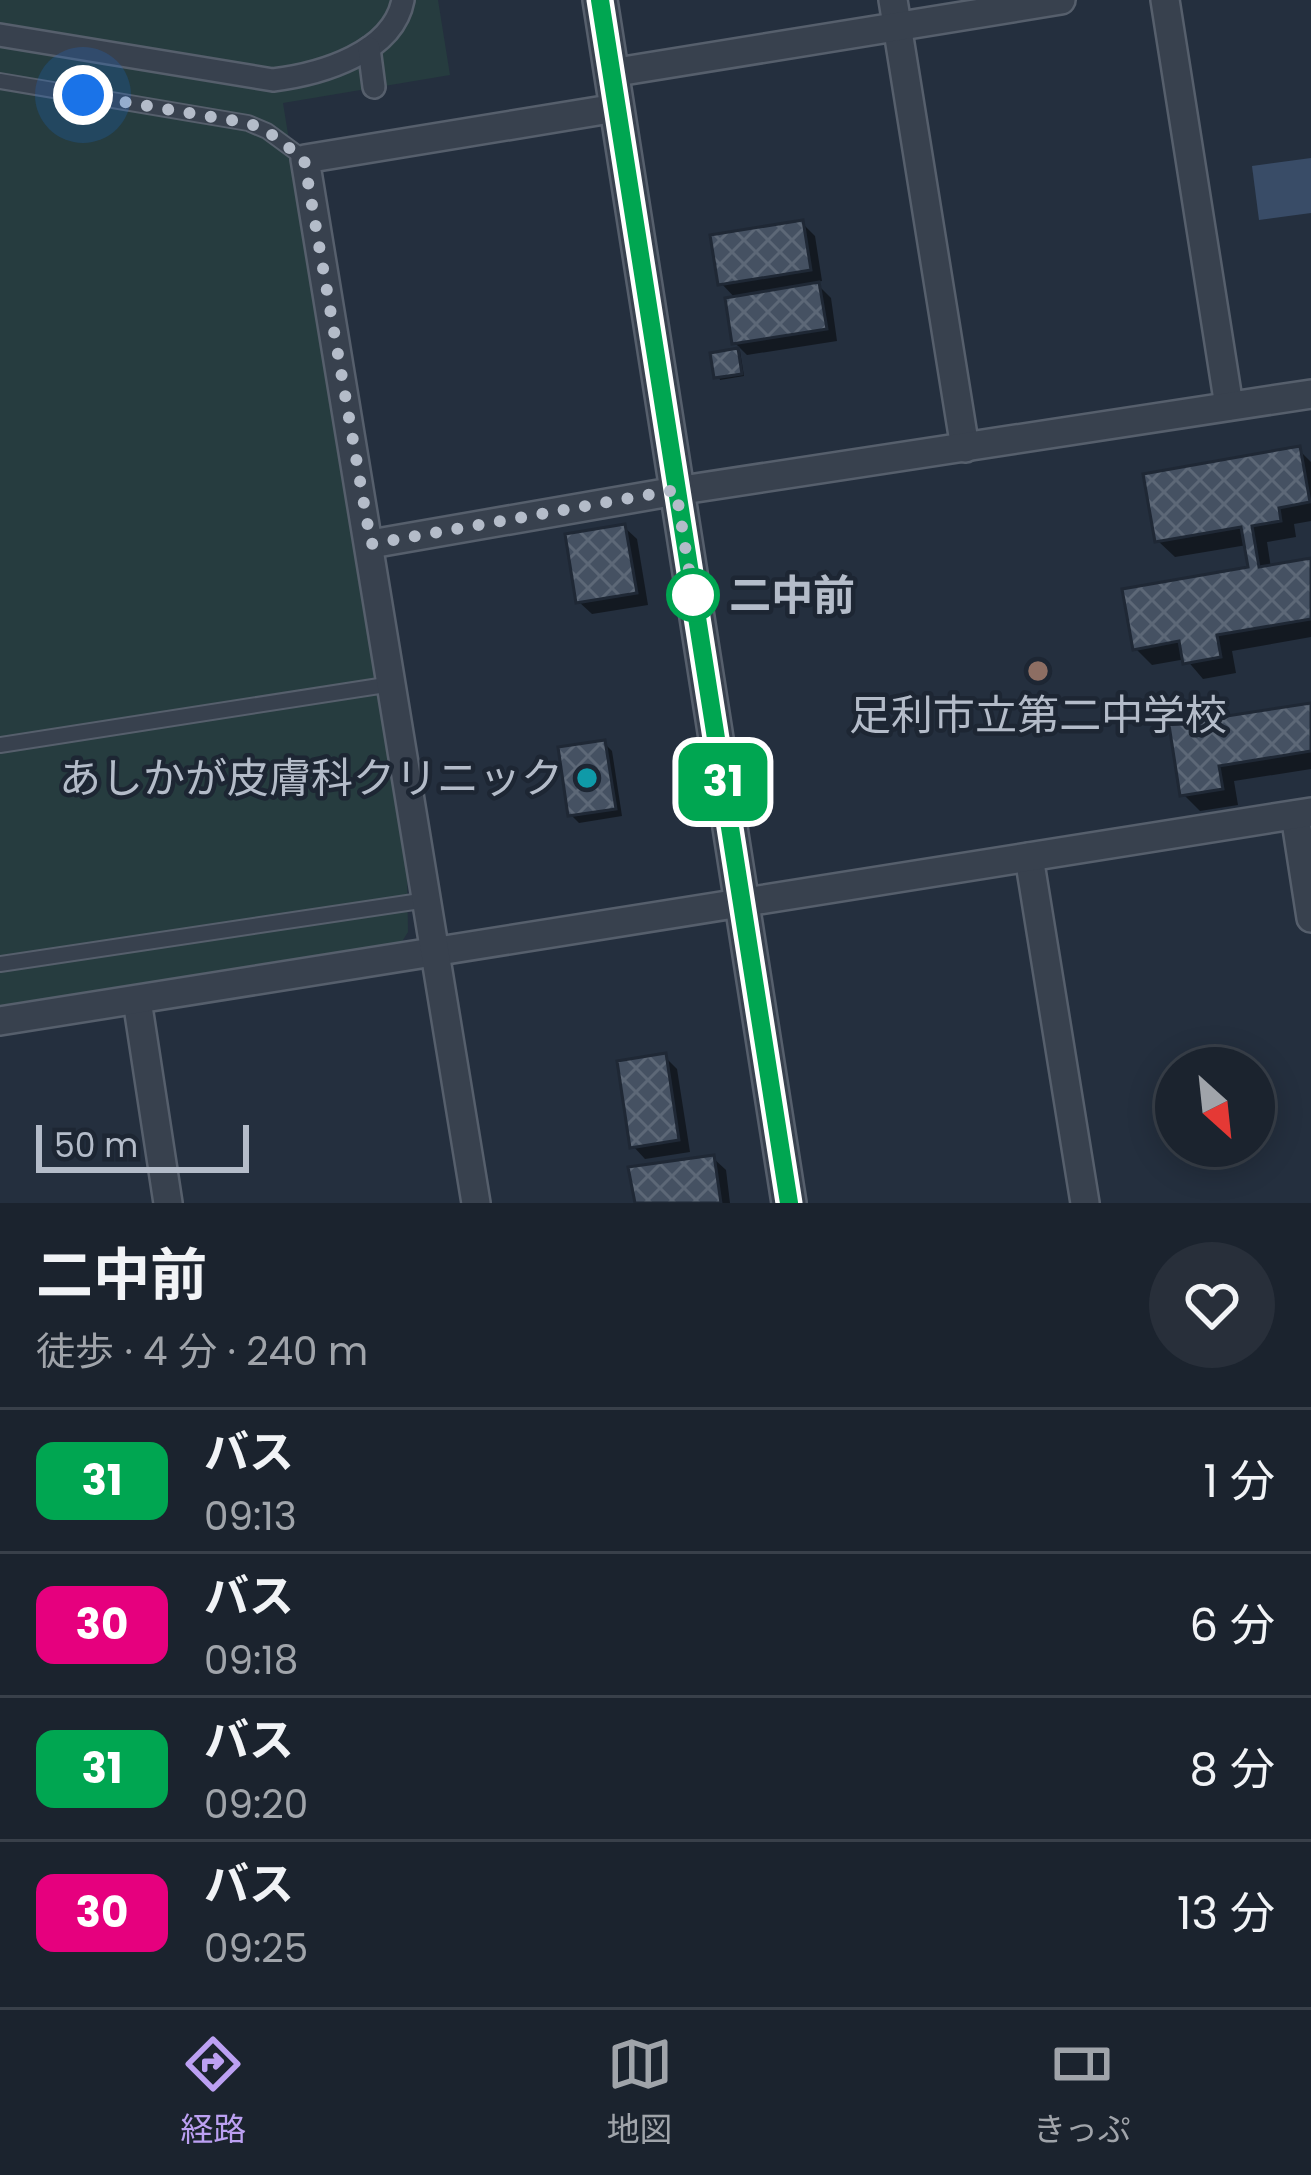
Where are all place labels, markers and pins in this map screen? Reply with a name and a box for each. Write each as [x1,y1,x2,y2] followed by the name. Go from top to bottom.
[729,566,855,625] place label: 二中前
[668,570,718,620] marker: 二中前
[1025,658,1051,684] marker: 足利市立第二中学校
[849,686,1227,745] place label: 足利市立第二中学校
[59,749,563,808] place label: あしかが皮膚科クリニック
[574,765,600,791] marker: あしかが皮膚科クリニック

